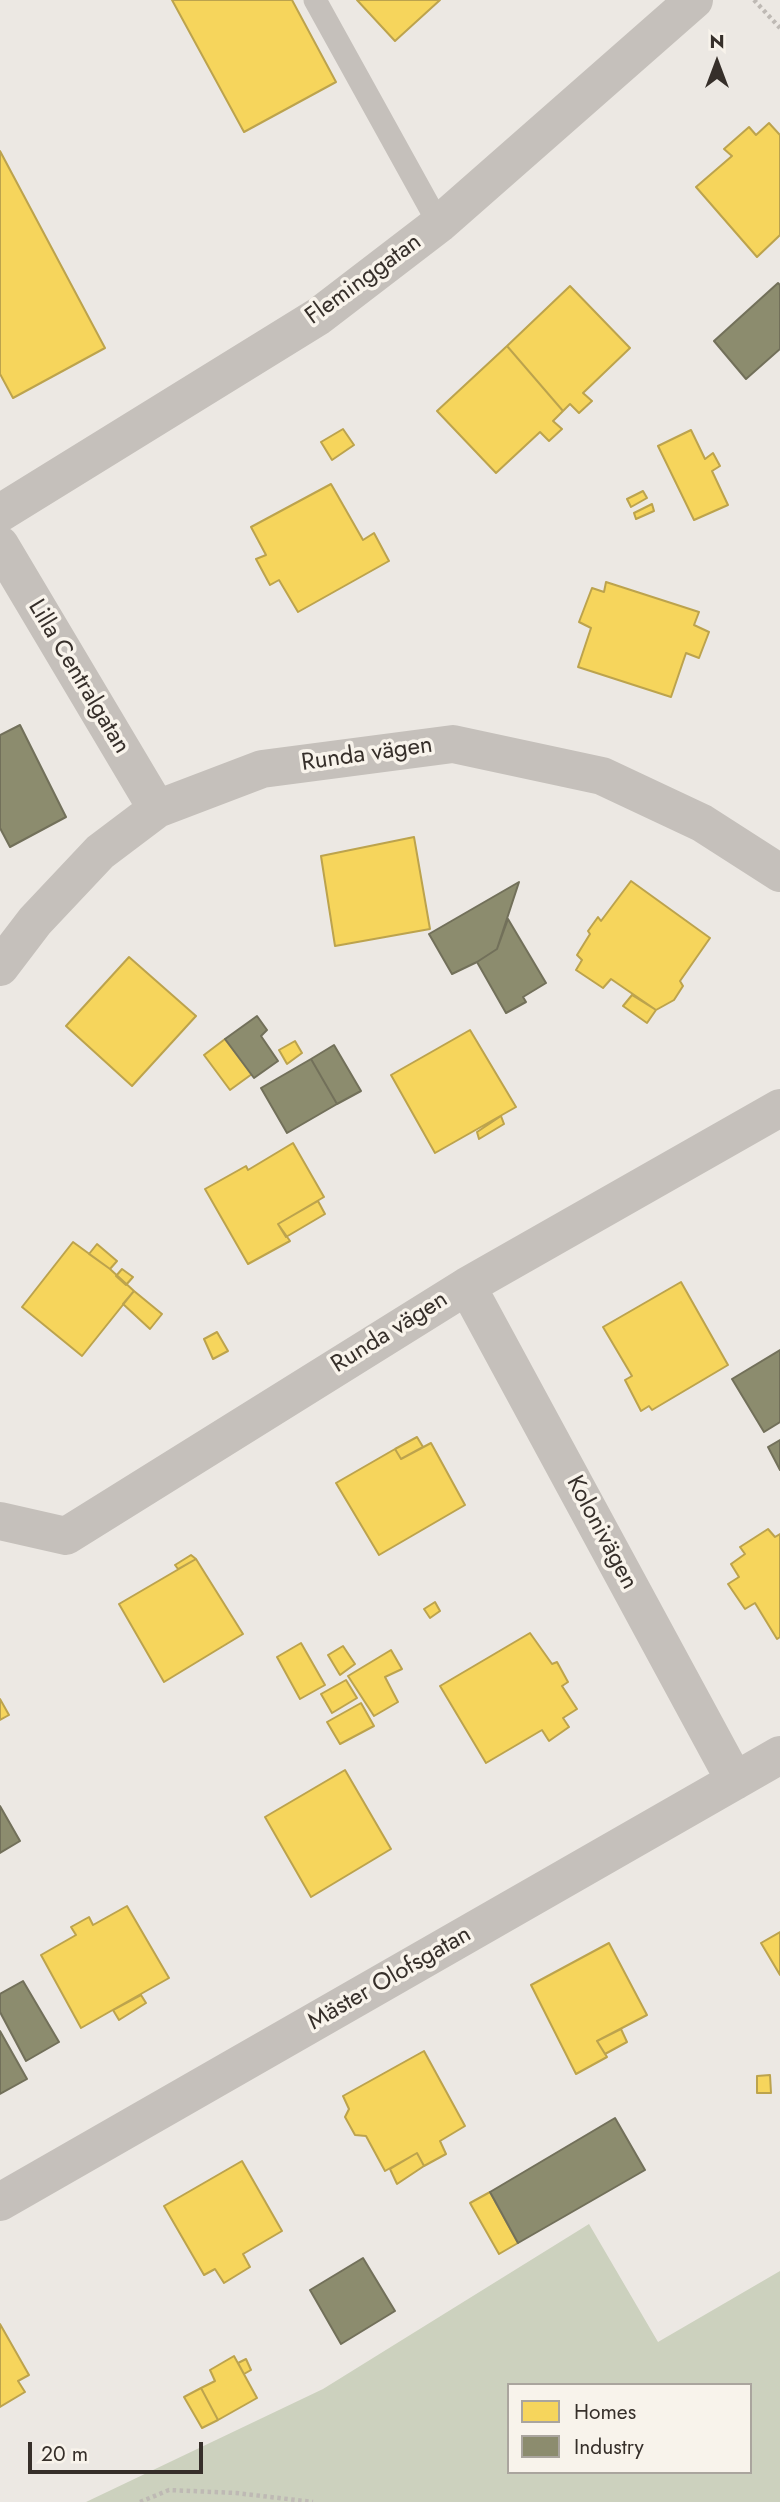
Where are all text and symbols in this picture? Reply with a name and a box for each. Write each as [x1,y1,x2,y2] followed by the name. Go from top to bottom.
[682,28,752,98] north arrow
[709,28,725,55] text: N
[300,228,428,332] street label: Fleminggatan
[21,595,135,759] street label: Lilla Centralgatan
[300,732,434,778] street label: Runda vägen
[326,1286,454,1380] street label: Runda vägen
[559,1471,643,1595] street label: Kolonivägen
[303,1921,477,2037] street label: Mäster Olofsgatan
[507,2383,752,2474] legend
[574,2397,636,2427] text: Homes
[32,2428,206,2472] scale bar
[574,2432,644,2462] text: Industry
[41,2439,88,2469] text: 20 m

